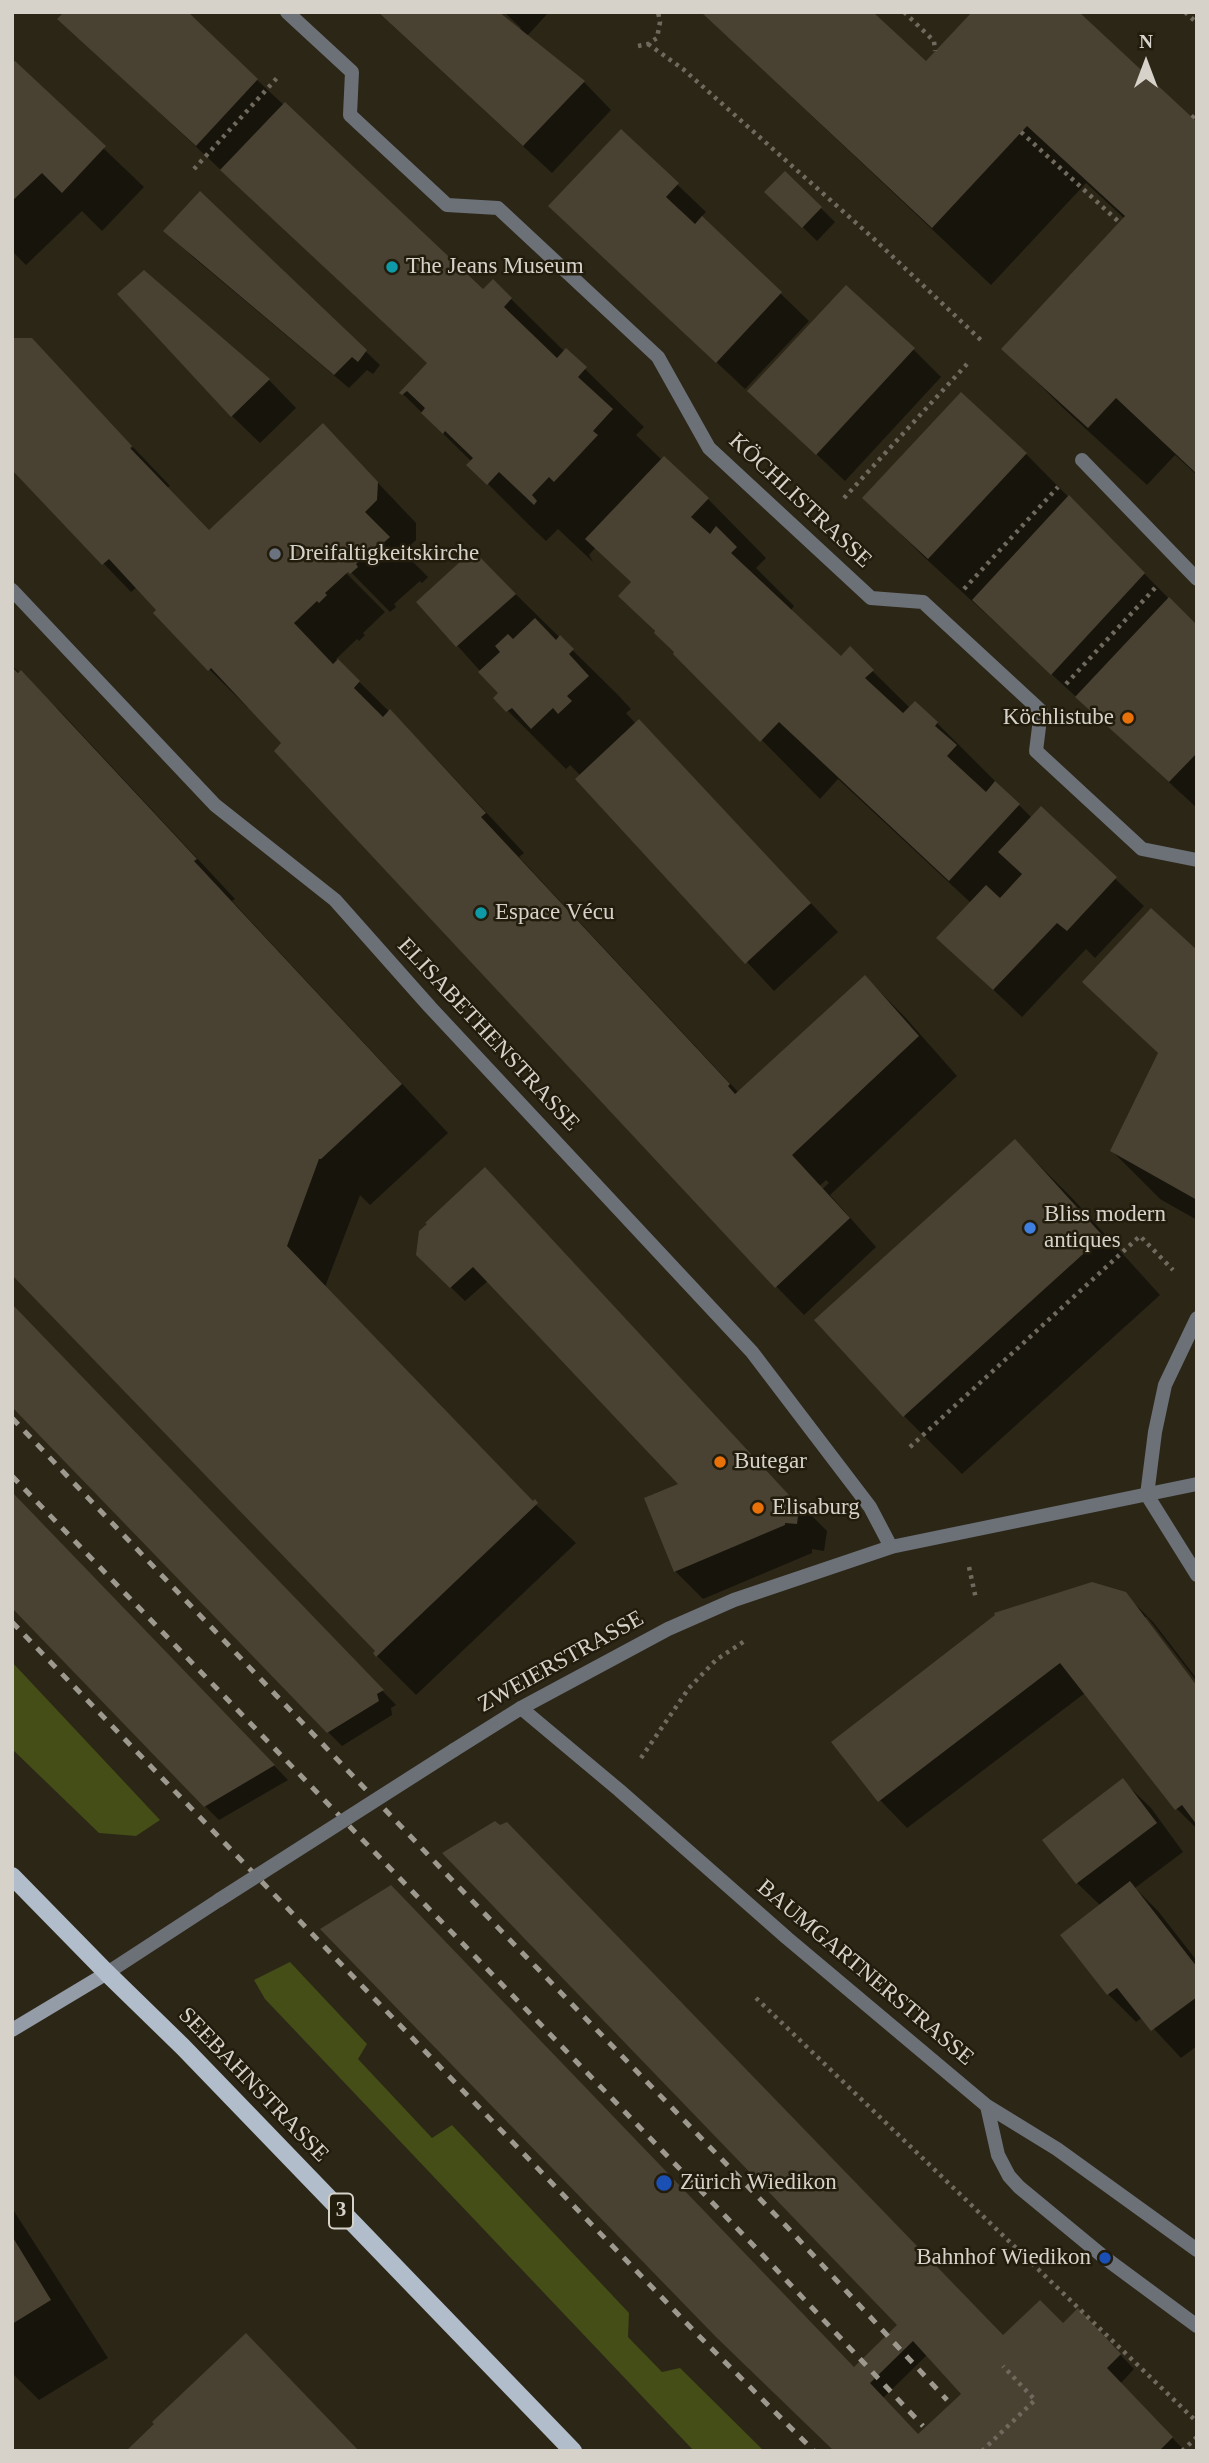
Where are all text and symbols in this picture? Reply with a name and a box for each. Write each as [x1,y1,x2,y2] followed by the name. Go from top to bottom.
[1111,28,1181,98] north arrow
[1139,31,1153,52] text: N
[406,253,584,281] place label: The Jeans Museum
[384,259,400,275] marker: The Jeans Museum
[723,428,877,574] street label: KÖCHLISTRASSE
[289,540,479,568] place label: Dreifaltigkeitskirche
[267,546,283,562] marker: Dreifaltigkeitskirche
[1003,704,1114,732] place label: Köchlistube
[1120,710,1136,726] marker: Köchlistube
[495,899,614,927] place label: Espace Vécu
[473,905,489,921] marker: Espace Vécu
[391,933,585,1137] street label: ELISABETHENSTRASSE
[1044,1201,1166,1255] place label: Bliss modern antiques
[1022,1220,1038,1236] marker: Bliss modern antiques
[734,1448,807,1476] place label: Butegar
[712,1454,728,1470] marker: Butegar
[772,1494,860,1522] place label: Elisaburg
[750,1500,766,1516] marker: Elisaburg
[473,1605,649,1719] street label: ZWEIERSTRASSE
[751,1874,979,2072] street label: BAUMGARTNERSTRASSE
[172,2002,334,2168] street label: SEEBAHNSTRASSE
[680,2169,837,2197] place label: Zürich Wiedikon
[654,2173,674,2193] marker: Zürich Wiedikon
[329,2194,353,2228] road number: 3
[916,2244,1091,2272] place label: Bahnhof Wiedikon
[1097,2250,1113,2266] marker: Bahnhof Wiedikon

